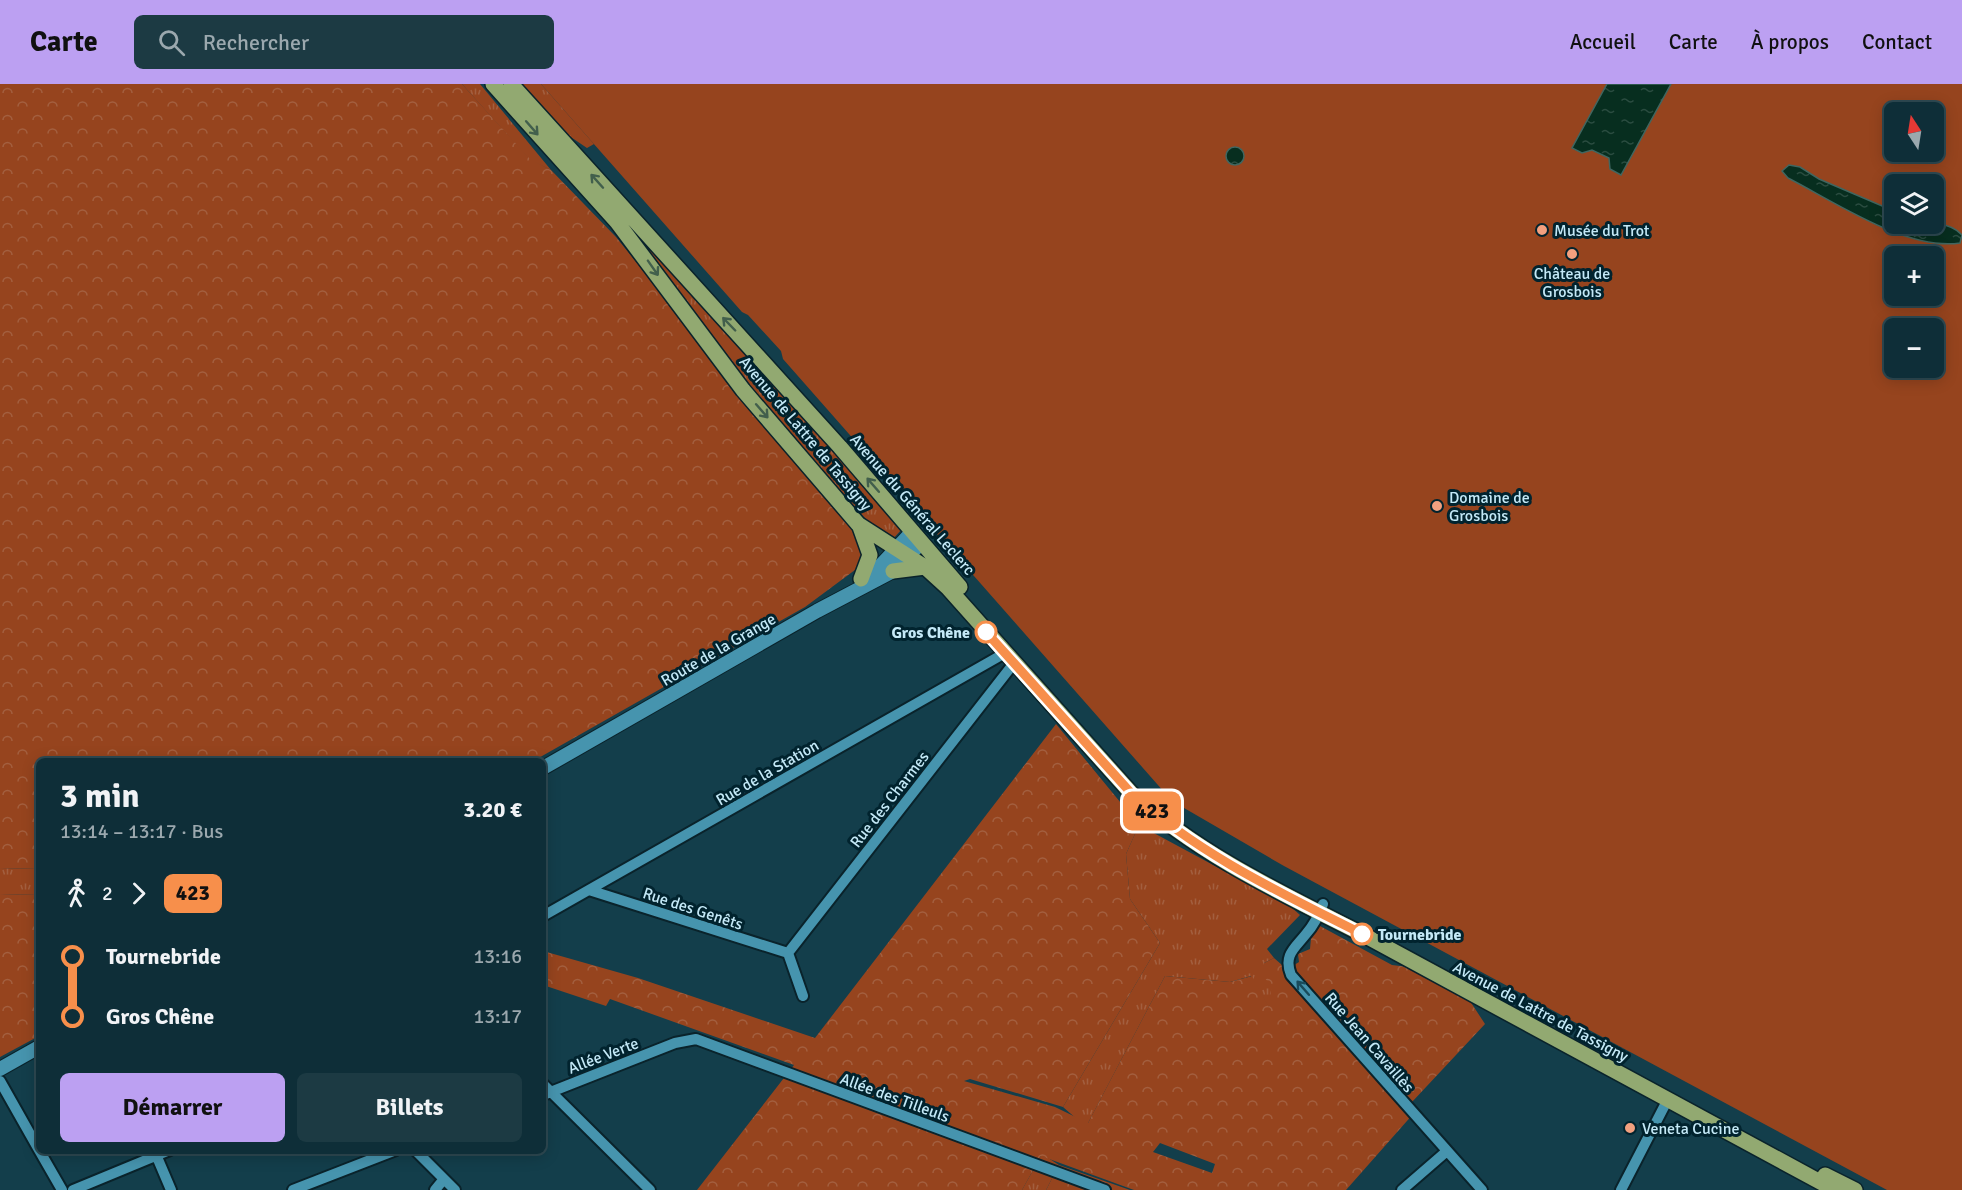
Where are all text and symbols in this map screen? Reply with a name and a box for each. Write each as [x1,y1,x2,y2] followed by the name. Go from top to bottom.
[134,15,554,69] search box
[30,25,98,59] text: Carte
[155,26,188,59] icon: search
[203,29,309,56] text: Rechercher
[1570,29,1636,55] text: Accueil
[1669,29,1718,55] text: Carte
[1751,29,1829,55] text: À propos
[1862,29,1932,55] text: Contact
[1884,102,1944,162] north arrow
[1884,102,1944,378] map controls
[525,120,539,135] one-way arrow
[590,174,604,189] one-way arrow
[1884,174,1944,234] button: layers
[1554,221,1650,241] place label: Musée du Trot
[1535,223,1549,237] marker: Musée du Trot
[1884,246,1944,306] button: +
[1565,247,1579,261] marker: Château de Grosbois
[647,260,659,276] one-way arrow
[1534,264,1610,302] place label: Château de Grosbois
[721,317,736,332] one-way arrow
[1884,318,1944,378] button: −
[735,352,876,515] street label: Avenue de Lattre de Tassigny
[755,403,768,419] one-way arrow
[845,430,979,579] street label: Avenue du Général Leclerc
[866,478,880,493] one-way arrow
[1449,488,1530,526] place label: Domaine de Grosbois
[1430,499,1444,513] marker: Domaine de Grosbois
[658,609,779,691] street label: Route de la Grange
[975,621,997,643] marker: Gros Chêne
[891,623,970,643] place label: Gros Chêne
[713,735,822,810] street label: Rue de la Station
[846,748,934,852] street label: Rue des Charmes
[60,776,140,817] text: 3 min
[1118,792,1186,830] line badge: 423
[463,796,522,823] text: 3.20 €
[1135,798,1169,824] text: 423
[60,819,223,844] text: 13:14 – 13:17 · Bus
[60,877,93,910] icon: walk
[122,877,155,910] icon: forward
[176,880,210,906] text: 423
[102,881,113,906] text: 2
[640,883,745,935] street label: Rue des Genêts
[1351,923,1373,945] marker: Tournebride
[1378,925,1462,945] place label: Tournebride
[106,943,221,970] text: Tournebride
[473,944,522,969] text: 13:16
[1449,957,1632,1067] street label: Avenue de Lattre de Tassigny
[1296,981,1310,996] one-way arrow
[1320,988,1418,1097] street label: Rue Jean Cavaillès
[106,1003,214,1030] text: Gros Chêne
[473,1004,522,1029] text: 13:17
[565,1033,642,1079] street label: Allée Verte
[837,1069,952,1127] street label: Allée des Tilleuls
[60,1073,285,1142] button: Démarrer
[297,1073,522,1142] button: Billets
[1642,1119,1739,1139] place label: Veneta Cucine
[1623,1121,1637,1135] marker: Veneta Cucine

